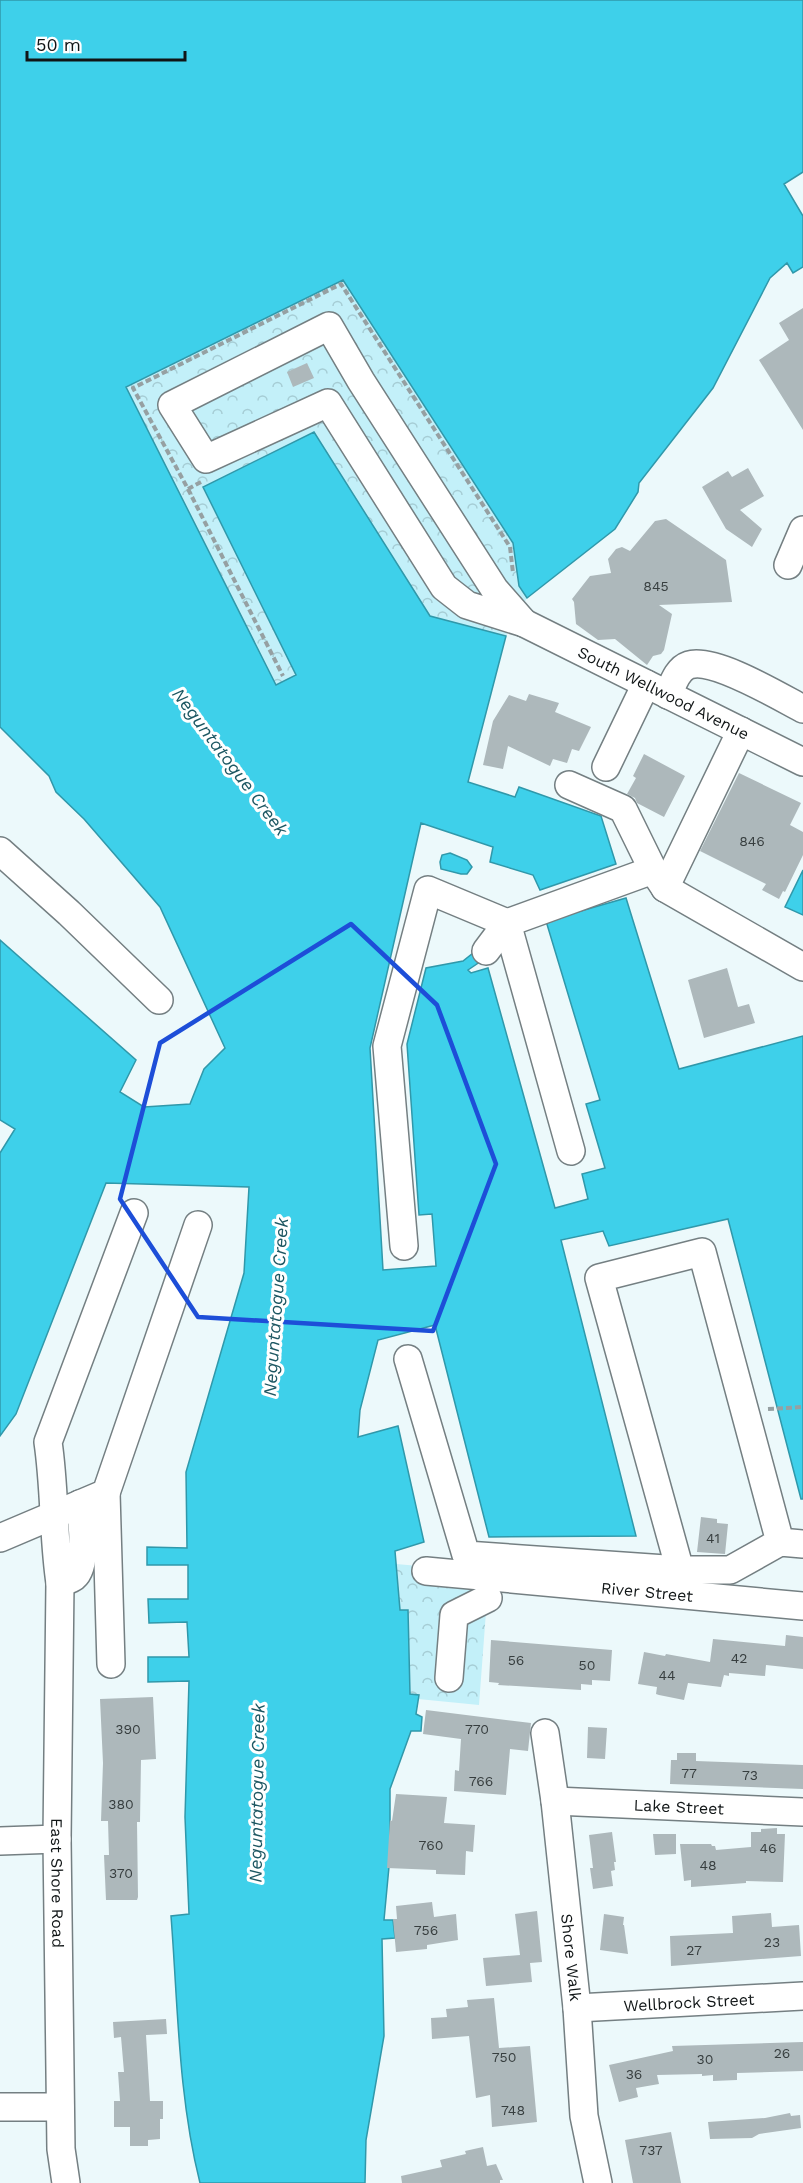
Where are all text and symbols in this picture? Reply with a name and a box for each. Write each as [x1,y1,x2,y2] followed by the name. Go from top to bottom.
[27,24,184,62] scale bar
[36,34,81,55] text: 50 m
[643,578,669,594] house number: 845
[575,642,752,744] street label: South Wellwood Avenue
[168,684,293,840] water label: Neguntatogue Creek
[739,833,765,849] house number: 846
[259,1216,292,1397] water label: Neguntatogue Creek
[706,1530,720,1546] house number: 41
[600,1578,694,1606] street label: River Street
[731,1650,747,1666] house number: 42
[508,1652,524,1668] house number: 56
[579,1657,595,1673] house number: 50
[658,1667,676,1683] house number: 44
[244,1702,269,1883] water label: Neguntatogue Creek
[115,1721,141,1737] house number: 390
[465,1721,489,1737] house number: 770
[681,1765,697,1781] house number: 77
[742,1767,758,1783] house number: 73
[469,1773,493,1789] house number: 766
[108,1796,134,1812] house number: 380
[633,1796,725,1818] street label: Lake Street
[47,1818,67,1948] street label: East Shore Road
[419,1837,443,1853] house number: 760
[759,1840,777,1856] house number: 46
[699,1857,717,1873] house number: 48
[109,1865,133,1881] house number: 370
[557,1913,585,2002] street label: Shore Walk
[414,1922,438,1938] house number: 756
[764,1934,780,1950] house number: 23
[686,1942,702,1958] house number: 27
[623,1990,755,2016] street label: Wellbrock Street
[774,2045,790,2061] house number: 26
[492,2049,516,2065] house number: 750
[697,2051,713,2067] house number: 30
[626,2066,642,2082] house number: 36
[501,2102,525,2118] house number: 748
[639,2142,663,2158] house number: 737

